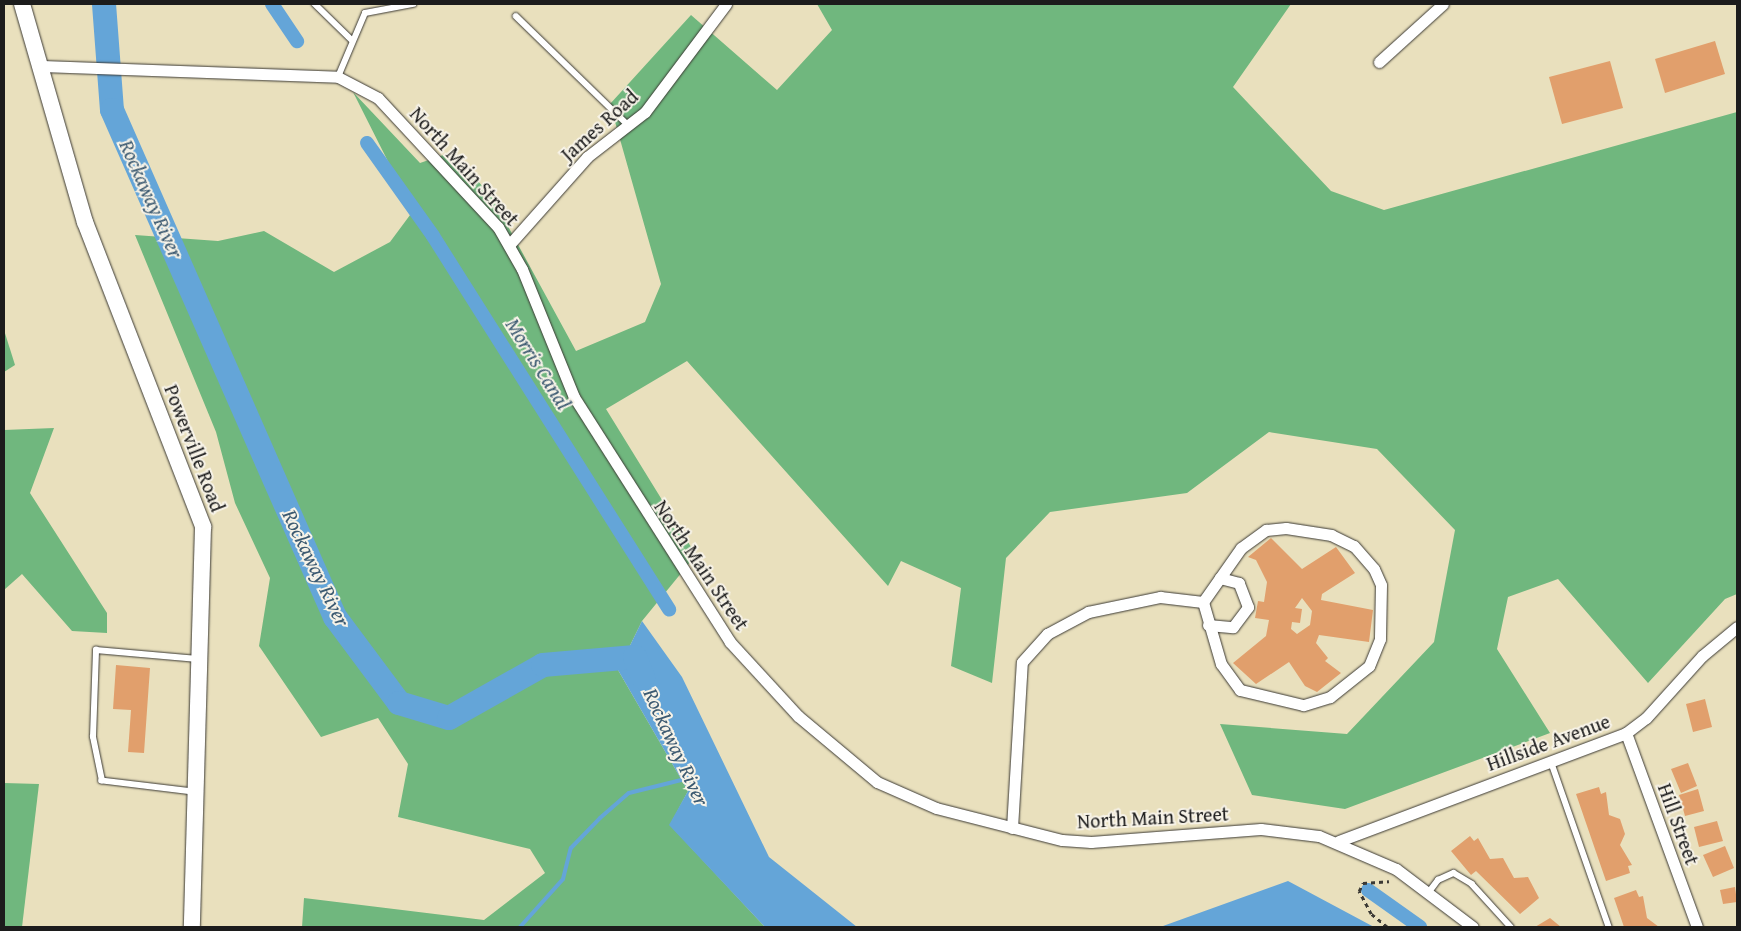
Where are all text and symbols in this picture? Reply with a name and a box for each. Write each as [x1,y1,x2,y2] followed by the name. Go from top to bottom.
[555,84,643,166] street label: James Road
[405,102,525,230] street label: North Main Street
[114,136,188,262] water label: Rockaway River
[500,314,576,414] water label: Morris Canal
[160,381,230,515] street label: Powerville Road
[650,495,754,635] street label: North Main Street
[277,505,355,631] water label: Rockaway River
[638,684,714,810] water label: Rockaway River
[1483,709,1613,775] street label: Hillside Avenue
[1653,780,1705,868] street label: Hill Street
[1077,801,1229,833] street label: North Main Street

